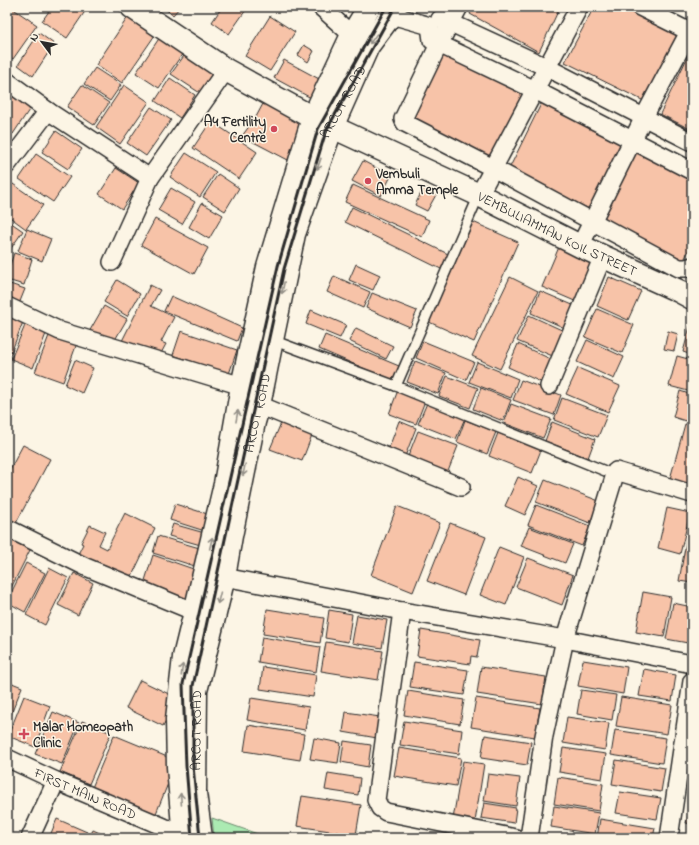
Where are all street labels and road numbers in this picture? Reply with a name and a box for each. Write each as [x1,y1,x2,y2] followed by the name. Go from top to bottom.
[315,62,372,141] street label: ARCOT ROAD
[473,186,640,283] street label: VEMBULIAMMAN KOIL STREET
[239,372,277,455] street label: ARCOT ROAD
[186,690,208,771] street label: ARCOT ROAD
[29,763,139,826] street label: FIRST MAIN ROAD

